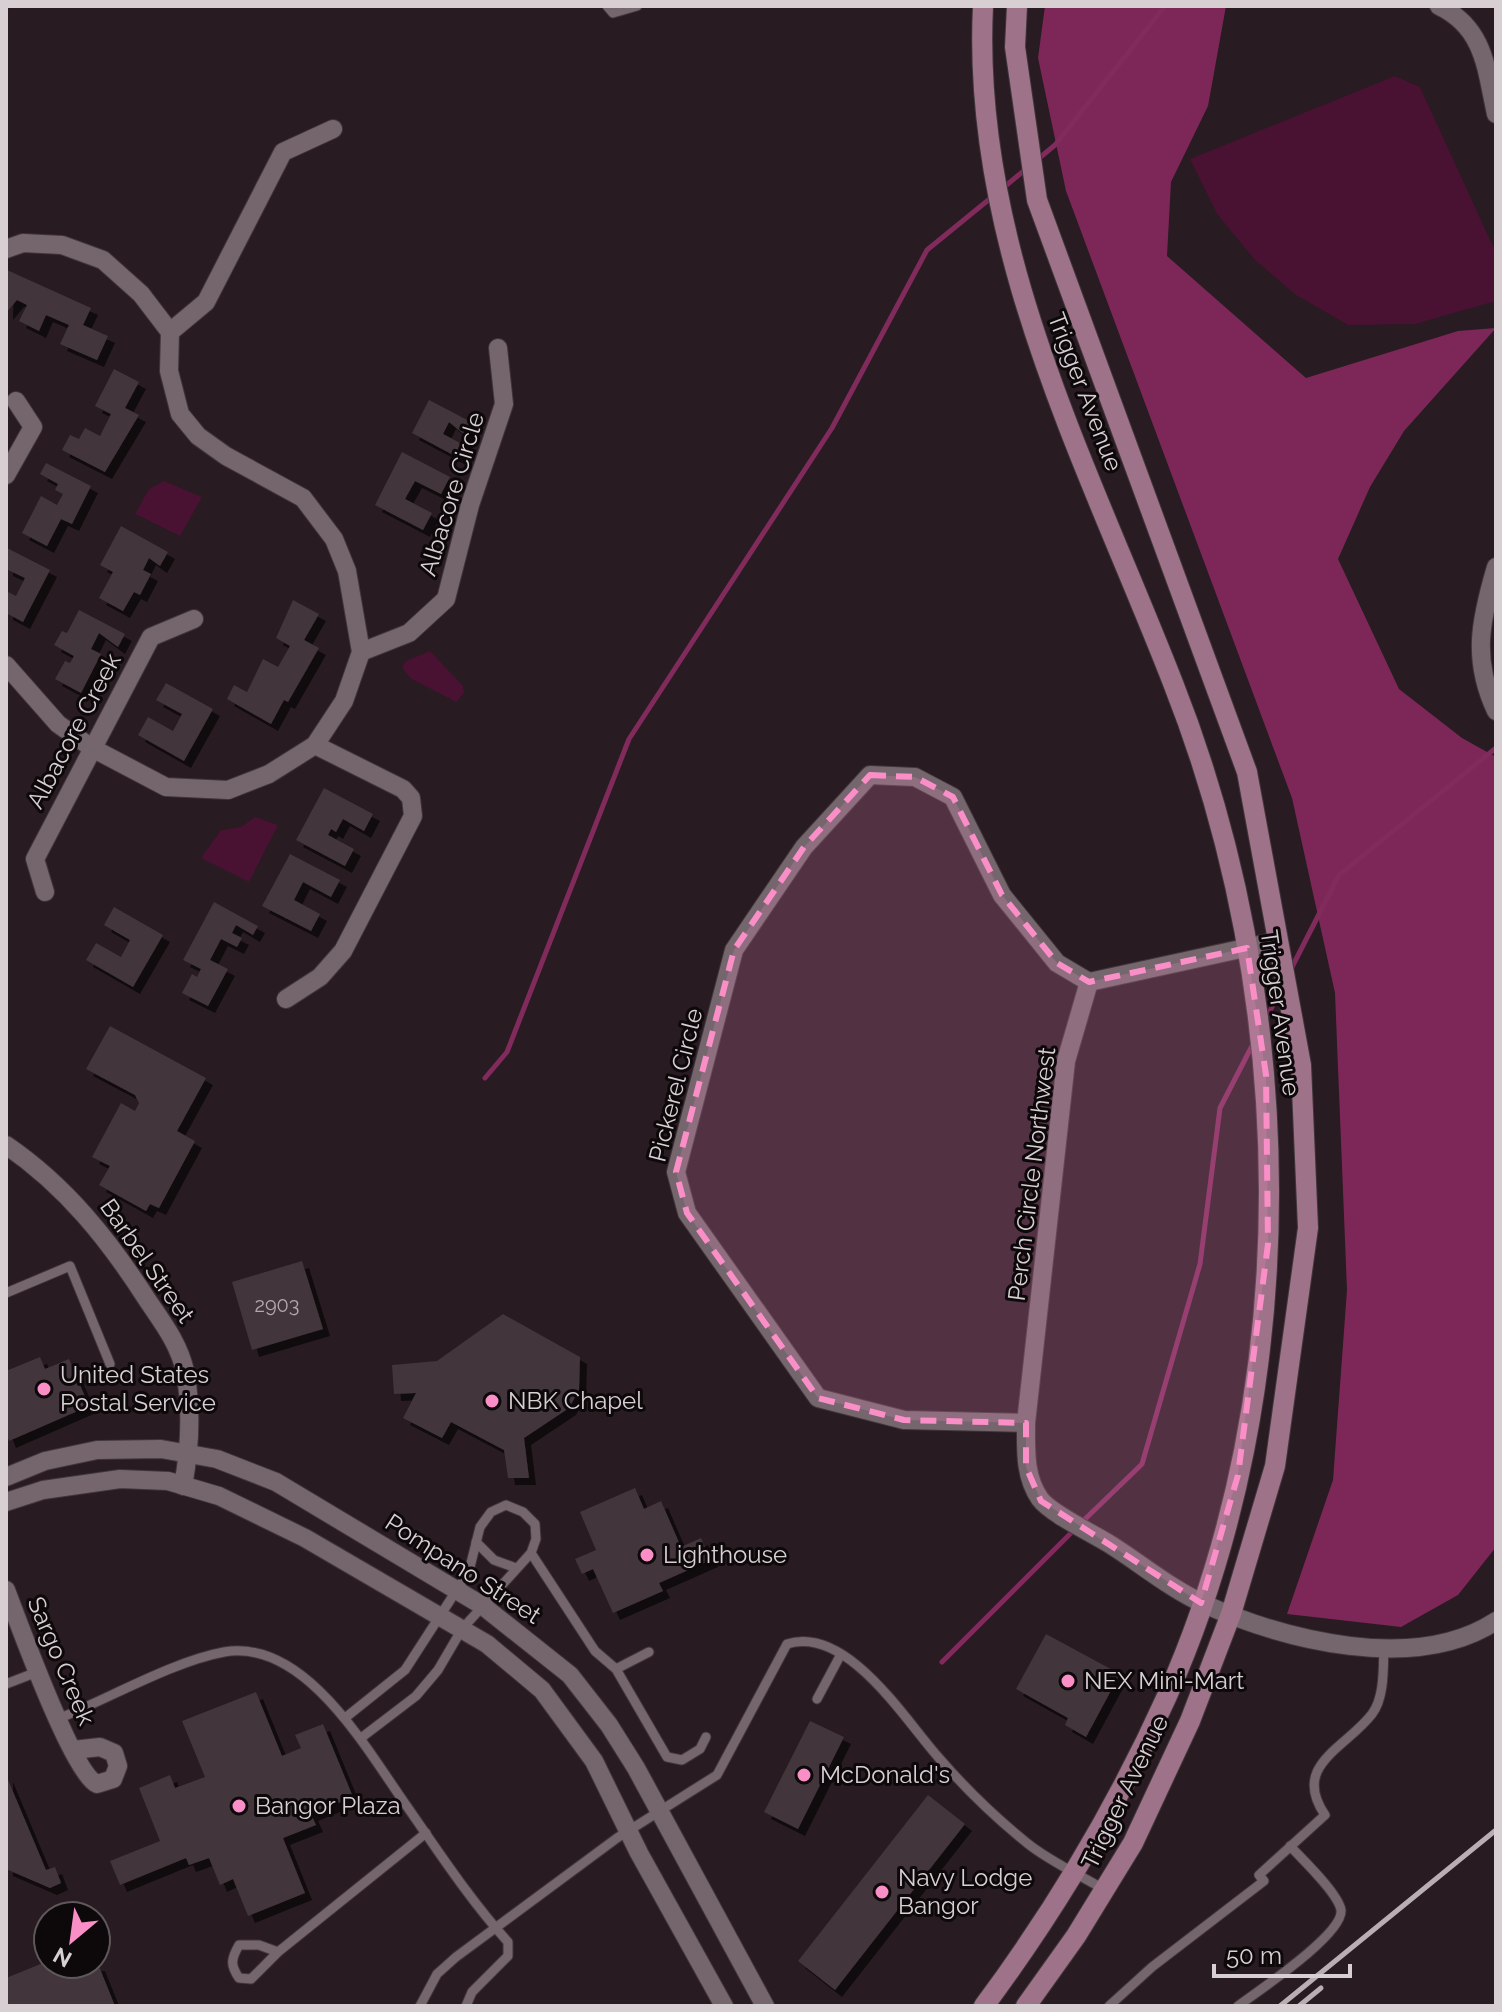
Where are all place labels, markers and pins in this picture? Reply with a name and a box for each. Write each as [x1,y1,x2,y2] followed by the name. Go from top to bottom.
[60,1360,216,1417] place label: United States Postal Service
[35,1380,53,1398] marker: United States Postal Service
[508,1386,643,1415] place label: NBK Chapel
[483,1392,501,1410] marker: NBK Chapel
[663,1540,787,1569] place label: Lighthouse
[638,1546,656,1564] marker: Lighthouse
[1084,1666,1244,1695] place label: NEX Mini-Mart
[1059,1672,1077,1690] marker: NEX Mini-Mart
[820,1760,950,1789] place label: McDonald's
[795,1766,813,1784] marker: McDonald's
[255,1791,401,1820] place label: Bangor Plaza
[230,1797,248,1815] marker: Bangor Plaza
[898,1863,1032,1920] place label: Navy Lodge Bangor
[873,1883,891,1901] marker: Navy Lodge Bangor

